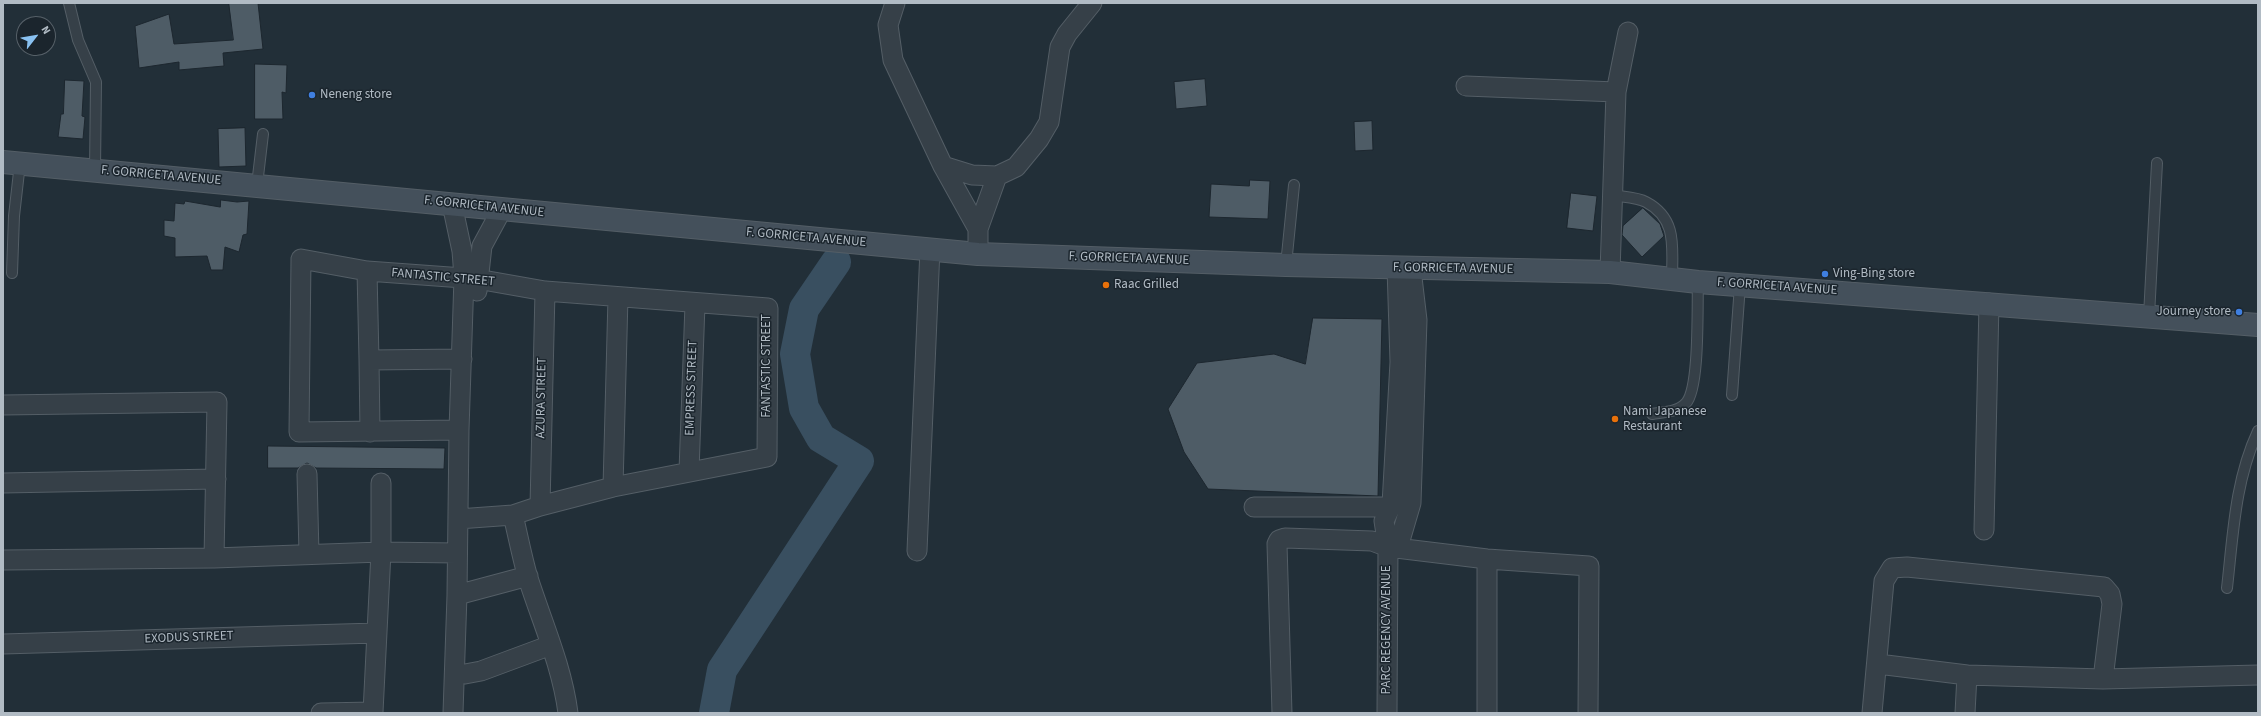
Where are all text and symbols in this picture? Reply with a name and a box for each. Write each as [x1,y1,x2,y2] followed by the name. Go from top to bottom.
[16,16,56,56] north arrow
[38,23,54,37] text: N
[320,87,392,103] place label: Neneng store
[307,90,317,100] marker: Neneng store
[100,163,222,189] street label: F. GORRICETA AVENUE
[423,193,545,221] street label: F. GORRICETA AVENUE
[745,225,867,251] street label: F. GORRICETA AVENUE
[1068,249,1190,269] street label: F. GORRICETA AVENUE
[1393,260,1513,278] street label: F. GORRICETA AVENUE
[391,266,495,290] street label: FANTASTIC STREET
[1833,266,1915,282] place label: Ving-Bing store
[1820,269,1830,279] marker: Ving-Bing store
[1716,275,1838,299] street label: F. GORRICETA AVENUE
[1114,277,1179,293] place label: Raac Grilled
[1101,280,1111,290] marker: Raac Grilled
[2157,304,2231,320] place label: Journey store
[2234,307,2244,317] marker: Journey store
[759,314,775,418] street label: FANTASTIC STREET
[683,340,701,436] street label: EMPRESS STREET
[533,357,551,439] street label: AZURA STREET
[1623,404,1706,435] place label: Nami Japanese Restaurant
[1610,414,1620,424] marker: Nami Japanese Restaurant
[1379,566,1395,694] street label: PARC REGENCY AVENUE
[144,629,234,647] street label: EXODUS STREET

